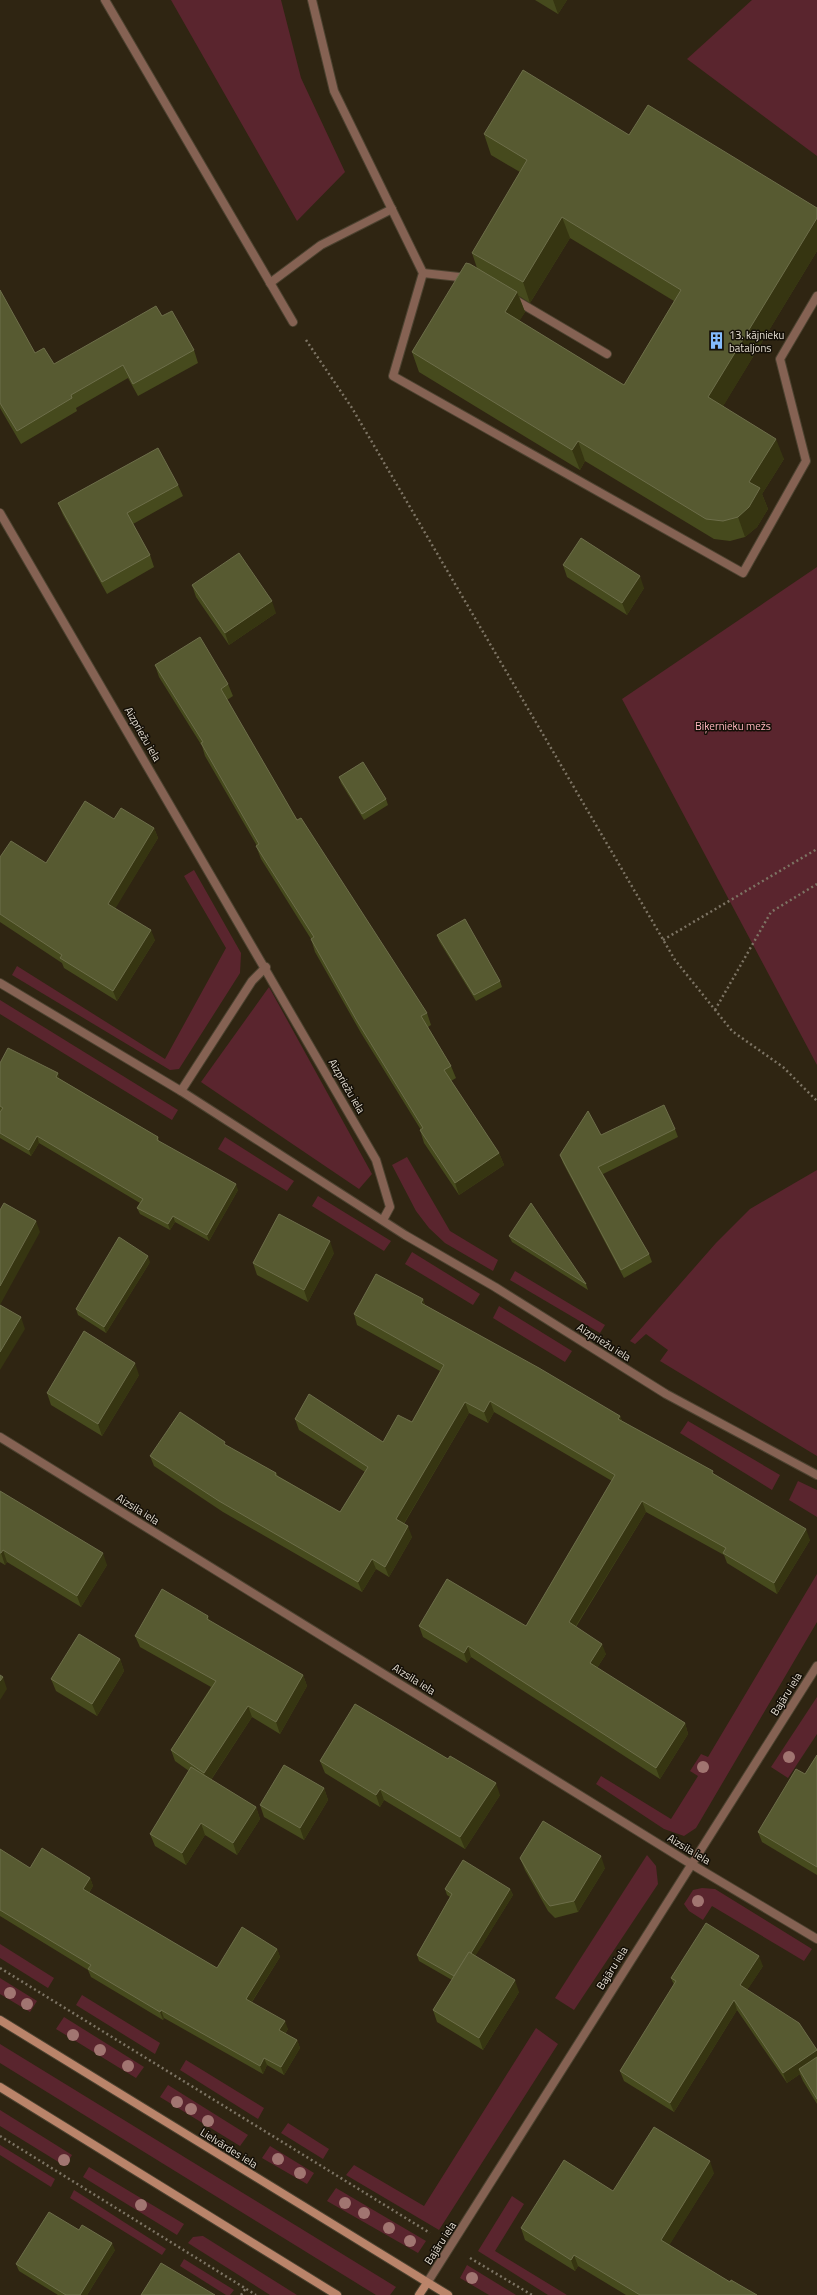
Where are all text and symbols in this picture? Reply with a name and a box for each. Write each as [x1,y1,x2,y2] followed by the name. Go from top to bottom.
[729,327,784,356] place label: 13. kājnieku bataljons
[706,331,726,351] building icon: 13. kājnieku bataljons
[121,704,165,765] street label: Aizpriežu iela
[695,718,771,734] park label: Biķernieku mežs
[325,1056,369,1117] street label: Aizpriežu iela
[574,1319,634,1365] street label: Aizpriežu iela
[113,1490,163,1529] street label: Aizsila iela
[389,1660,439,1699] street label: Aizsila iela
[766,1669,806,1719] street label: Bajāru iela
[664,1830,714,1868] street label: Aizsila iela
[592,1943,632,1993] street label: Bajāru iela
[197,2124,261,2172] street label: Lielvārdes iela
[420,2218,460,2268] street label: Bajāru iela

